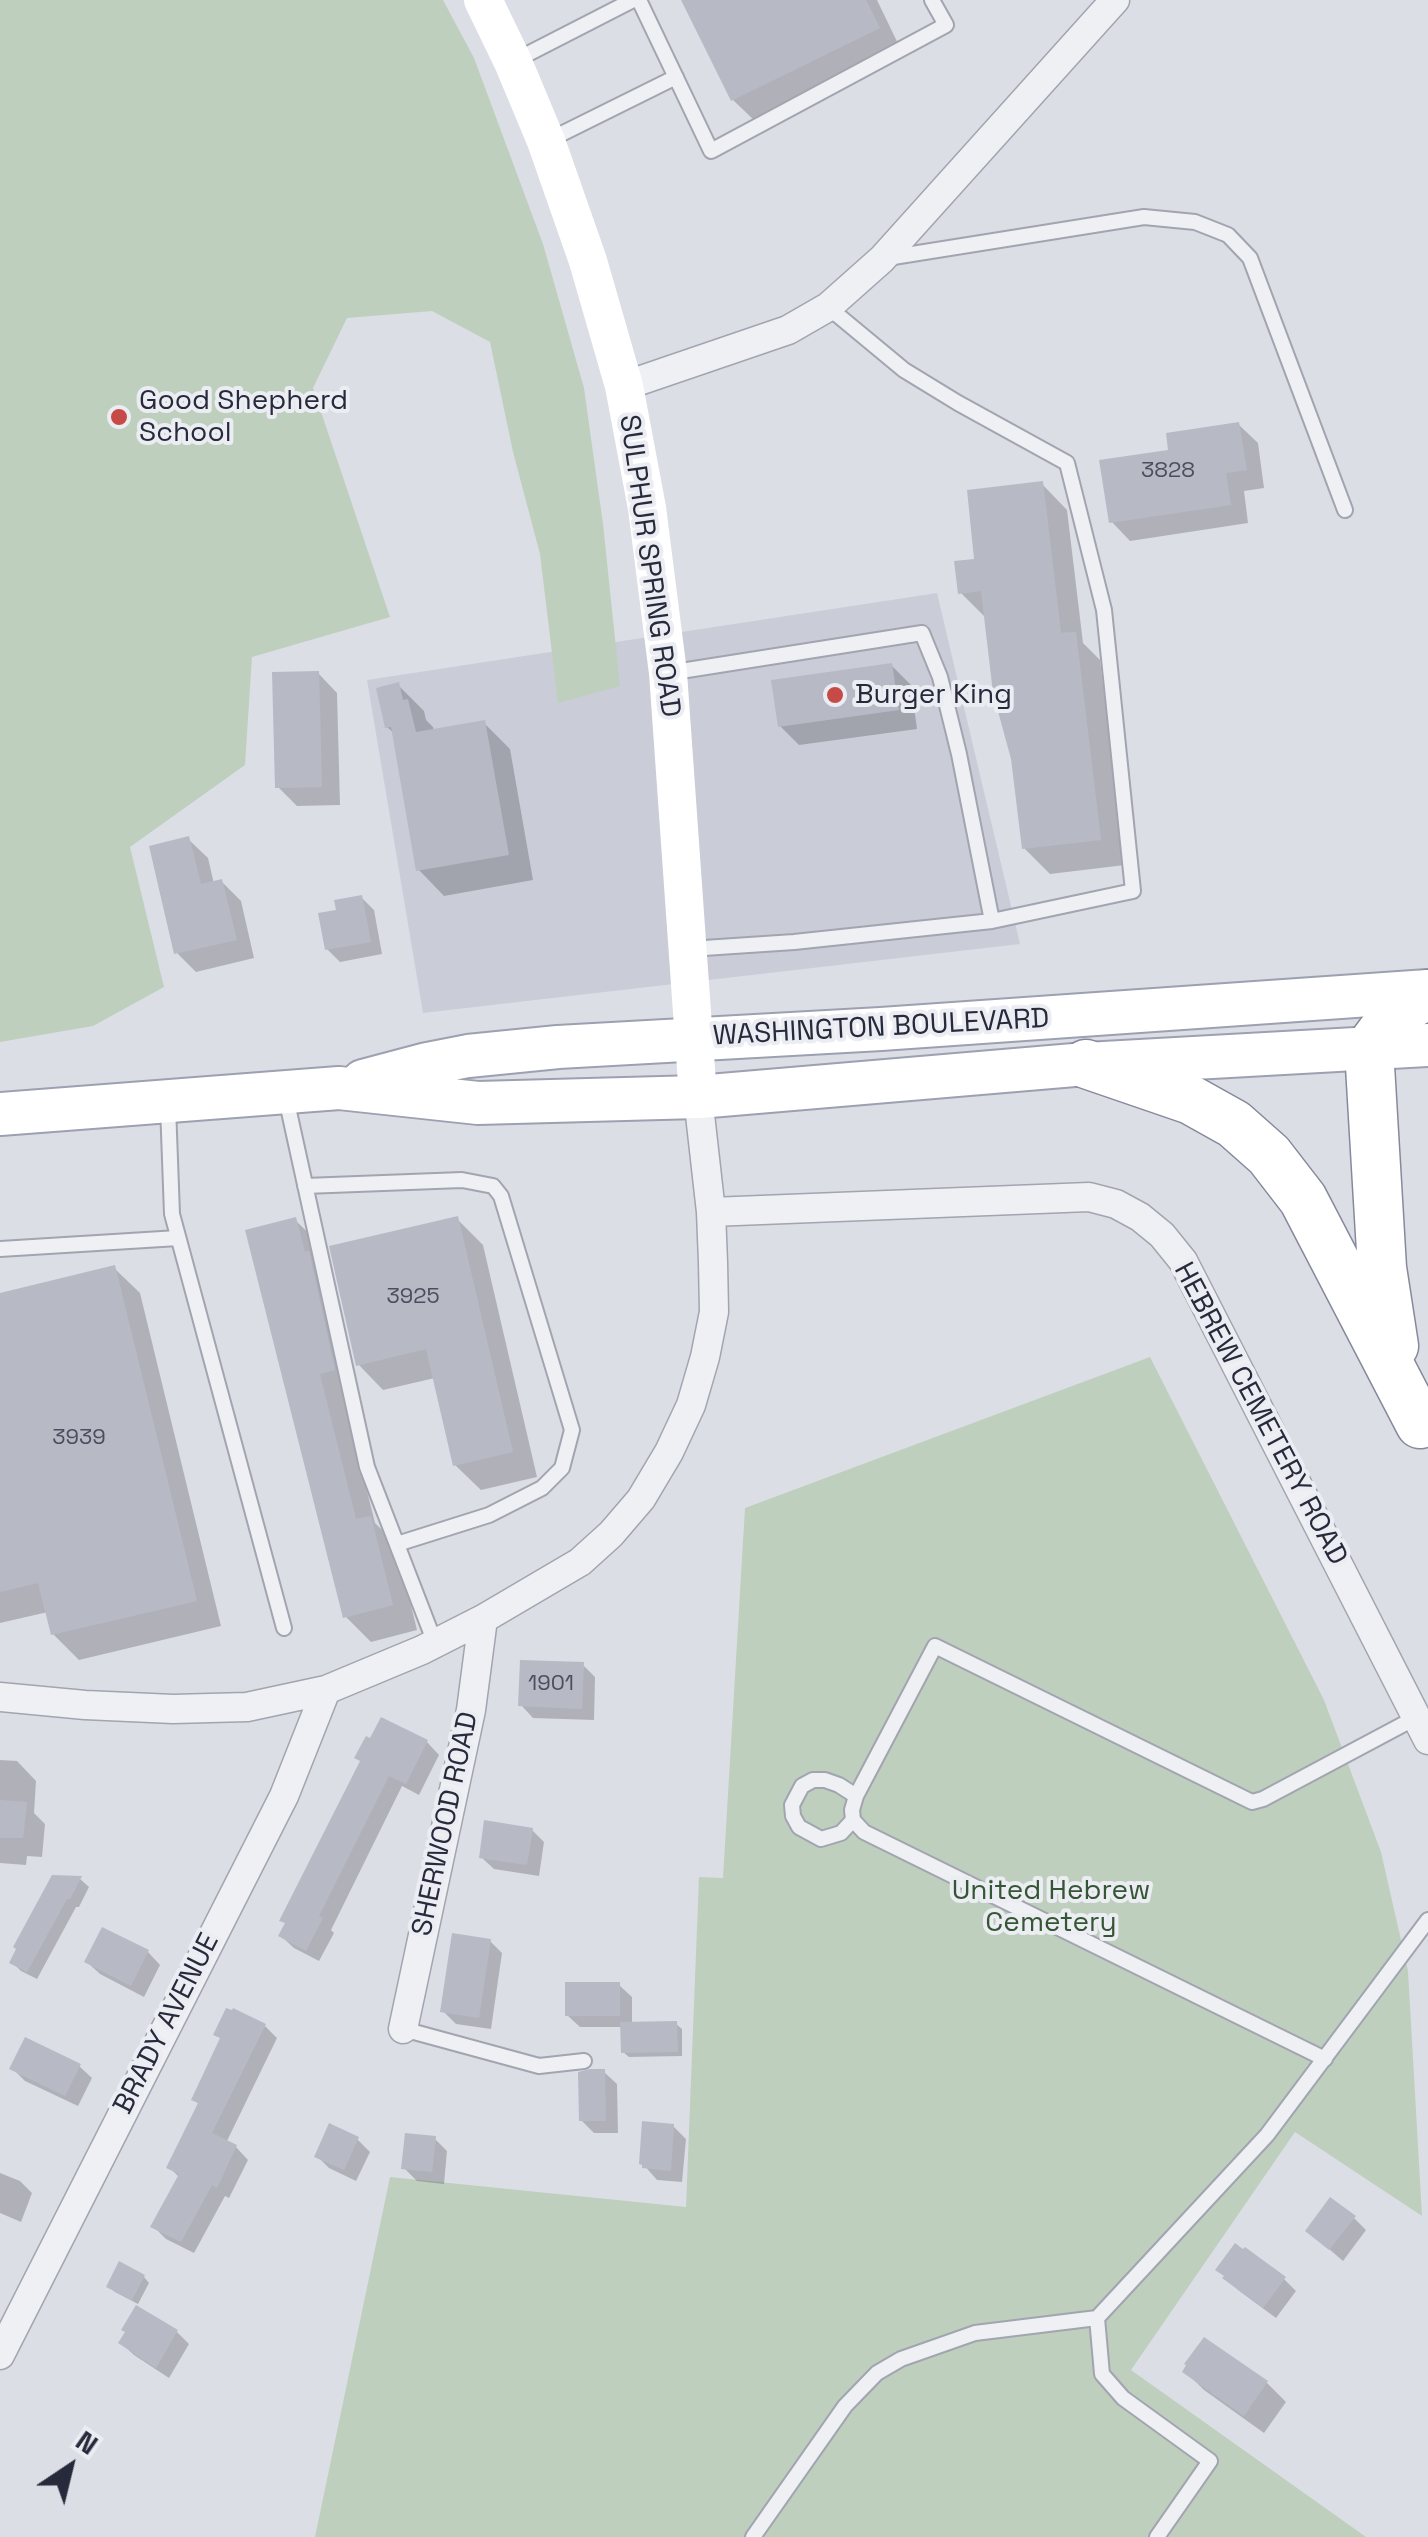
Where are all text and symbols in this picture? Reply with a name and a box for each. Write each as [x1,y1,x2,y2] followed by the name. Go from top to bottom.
[139,384,348,450] place label: Good Shepherd School
[108,406,130,428] marker: Good Shepherd School
[611,413,687,719] street label: SULPHUR SPRING ROAD
[1141,458,1195,484] house number: 3828
[855,678,1012,712] place label: Burger King
[824,684,846,706] marker: Burger King
[712,1002,1050,1054] street label: WASHINGTON BOULEVARD
[1166,1257,1354,1571] street label: HEBREW CEMETERY ROAD
[386,1284,440,1310] house number: 3925
[52,1425,106,1451] house number: 3939
[528,1671,574,1697] house number: 1901
[406,1709,486,1939] street label: SHERWOOD ROAD
[952,1874,1150,1940] park label: United Hebrew Cemetery
[107,1928,227,2120] street label: BRADY AVENUE
[20,2417,120,2517] north arrow
[69,2422,105,2463] text: N

